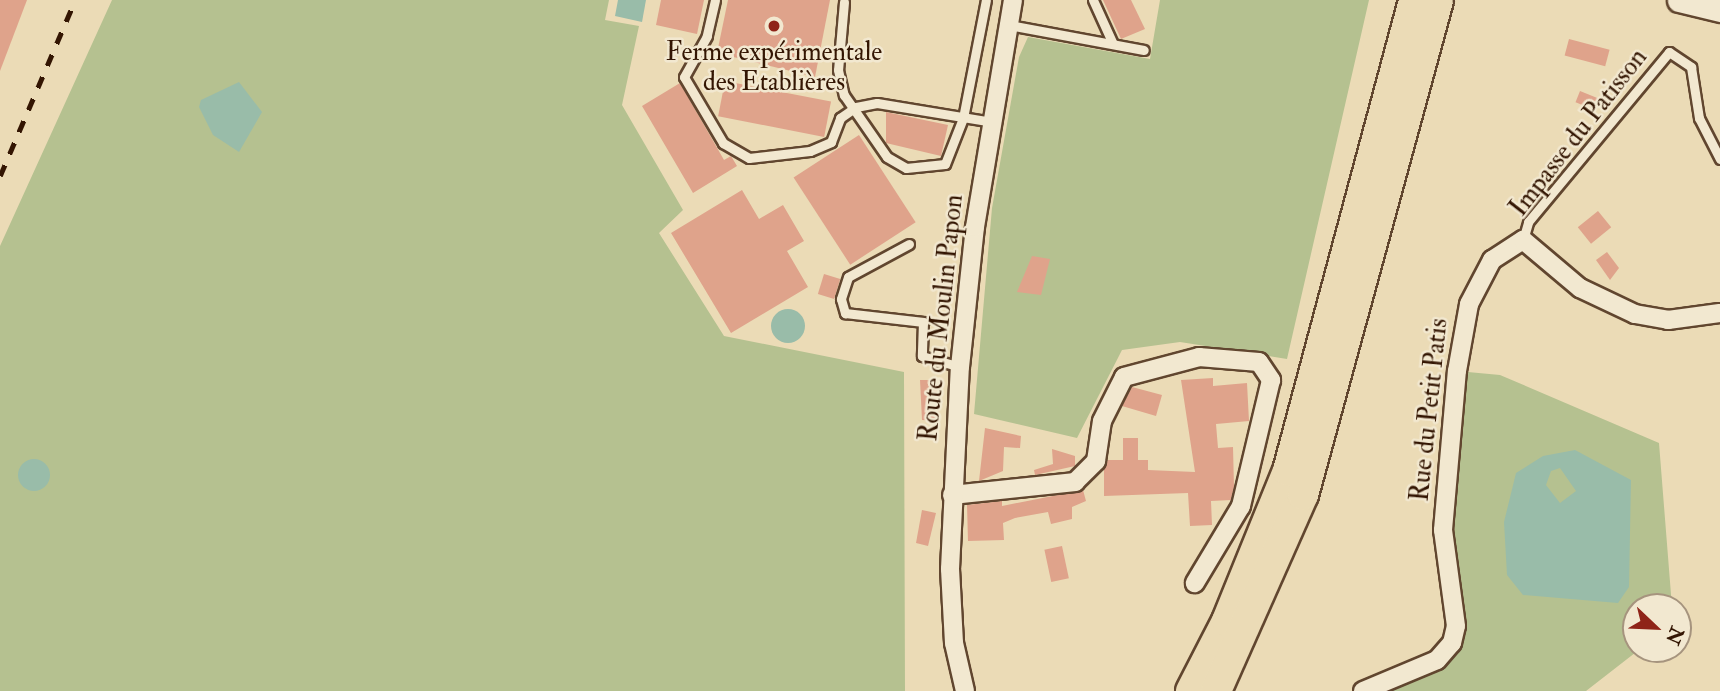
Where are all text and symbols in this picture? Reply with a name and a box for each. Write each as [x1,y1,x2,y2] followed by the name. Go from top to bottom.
[766,18,782,34] marker: Ferme expérimentale des Etablières
[666,37,882,98] place label: Ferme expérimentale des Etablières
[1504,43,1654,223] street label: Impasse du Patisson
[914,193,970,443] street label: Route du Moulin Papon
[1405,317,1455,503] street label: Rue du Petit Patis
[1622,593,1692,663] north arrow
[1660,623,1689,648] text: N

